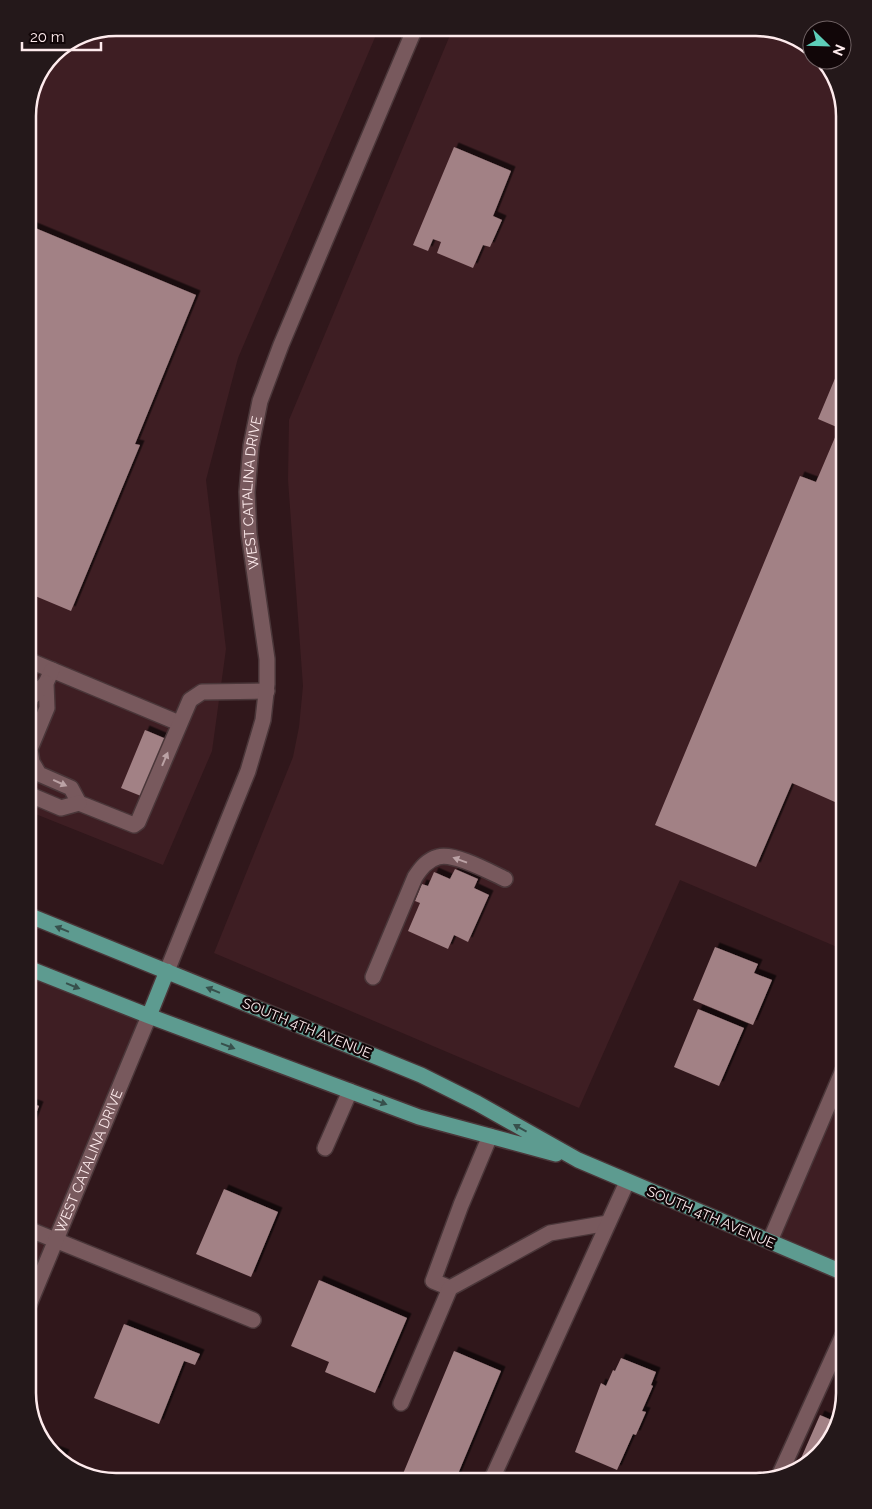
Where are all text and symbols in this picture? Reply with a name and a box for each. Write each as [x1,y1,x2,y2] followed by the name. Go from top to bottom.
[22,20,101,52] scale bar
[802,20,852,70] north arrow
[30,28,65,46] text: 20 m
[830,42,848,58] text: N
[239,415,265,570] street label: WEST CATALINA DRIVE
[161,752,169,766] one-way arrow
[53,780,67,788] one-way arrow
[453,856,468,863] one-way arrow
[54,925,69,933] one-way arrow
[66,982,81,990] one-way arrow
[205,986,220,993] one-way arrow
[240,995,374,1061] street label: SOUTH 4TH AVENUE
[220,1043,235,1050] one-way arrow
[52,1087,126,1235] street label: WEST CATALINA DRIVE
[373,1099,387,1107] one-way arrow
[514,1123,527,1132] one-way arrow
[645,1183,777,1251] street label: SOUTH 4TH AVENUE

